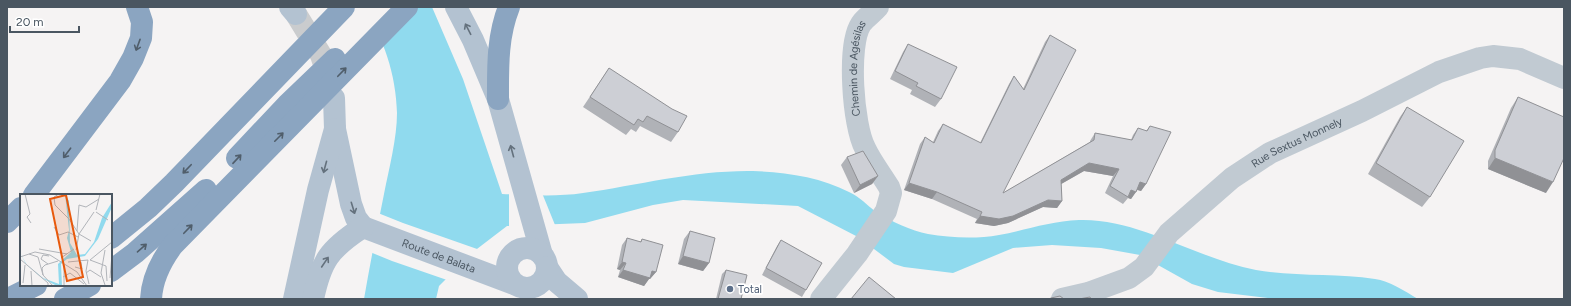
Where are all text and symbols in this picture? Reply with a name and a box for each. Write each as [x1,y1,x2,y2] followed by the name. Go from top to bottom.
[10,8,79,34] scale bar
[16,15,44,29] text: 20 m
[846,17,868,117] street label: Chemin de Agésilas
[464,23,471,35] one-way arrow
[134,38,142,50] one-way arrow
[337,67,347,77] one-way arrow
[1249,114,1345,170] street label: Rue Sextus Monnely
[274,132,284,142] one-way arrow
[508,145,515,158] one-way arrow
[63,147,71,158] one-way arrow
[232,153,241,164] one-way arrow
[321,160,328,173] one-way arrow
[182,164,192,174] one-way arrow
[20,194,112,286] inset map
[350,201,357,214] one-way arrow
[183,225,192,235] one-way arrow
[400,236,477,275] street label: Route de Balata
[137,243,147,252] one-way arrow
[321,256,330,267] one-way arrow
[738,283,762,296] place label: Total
[725,284,735,294] marker: Total

